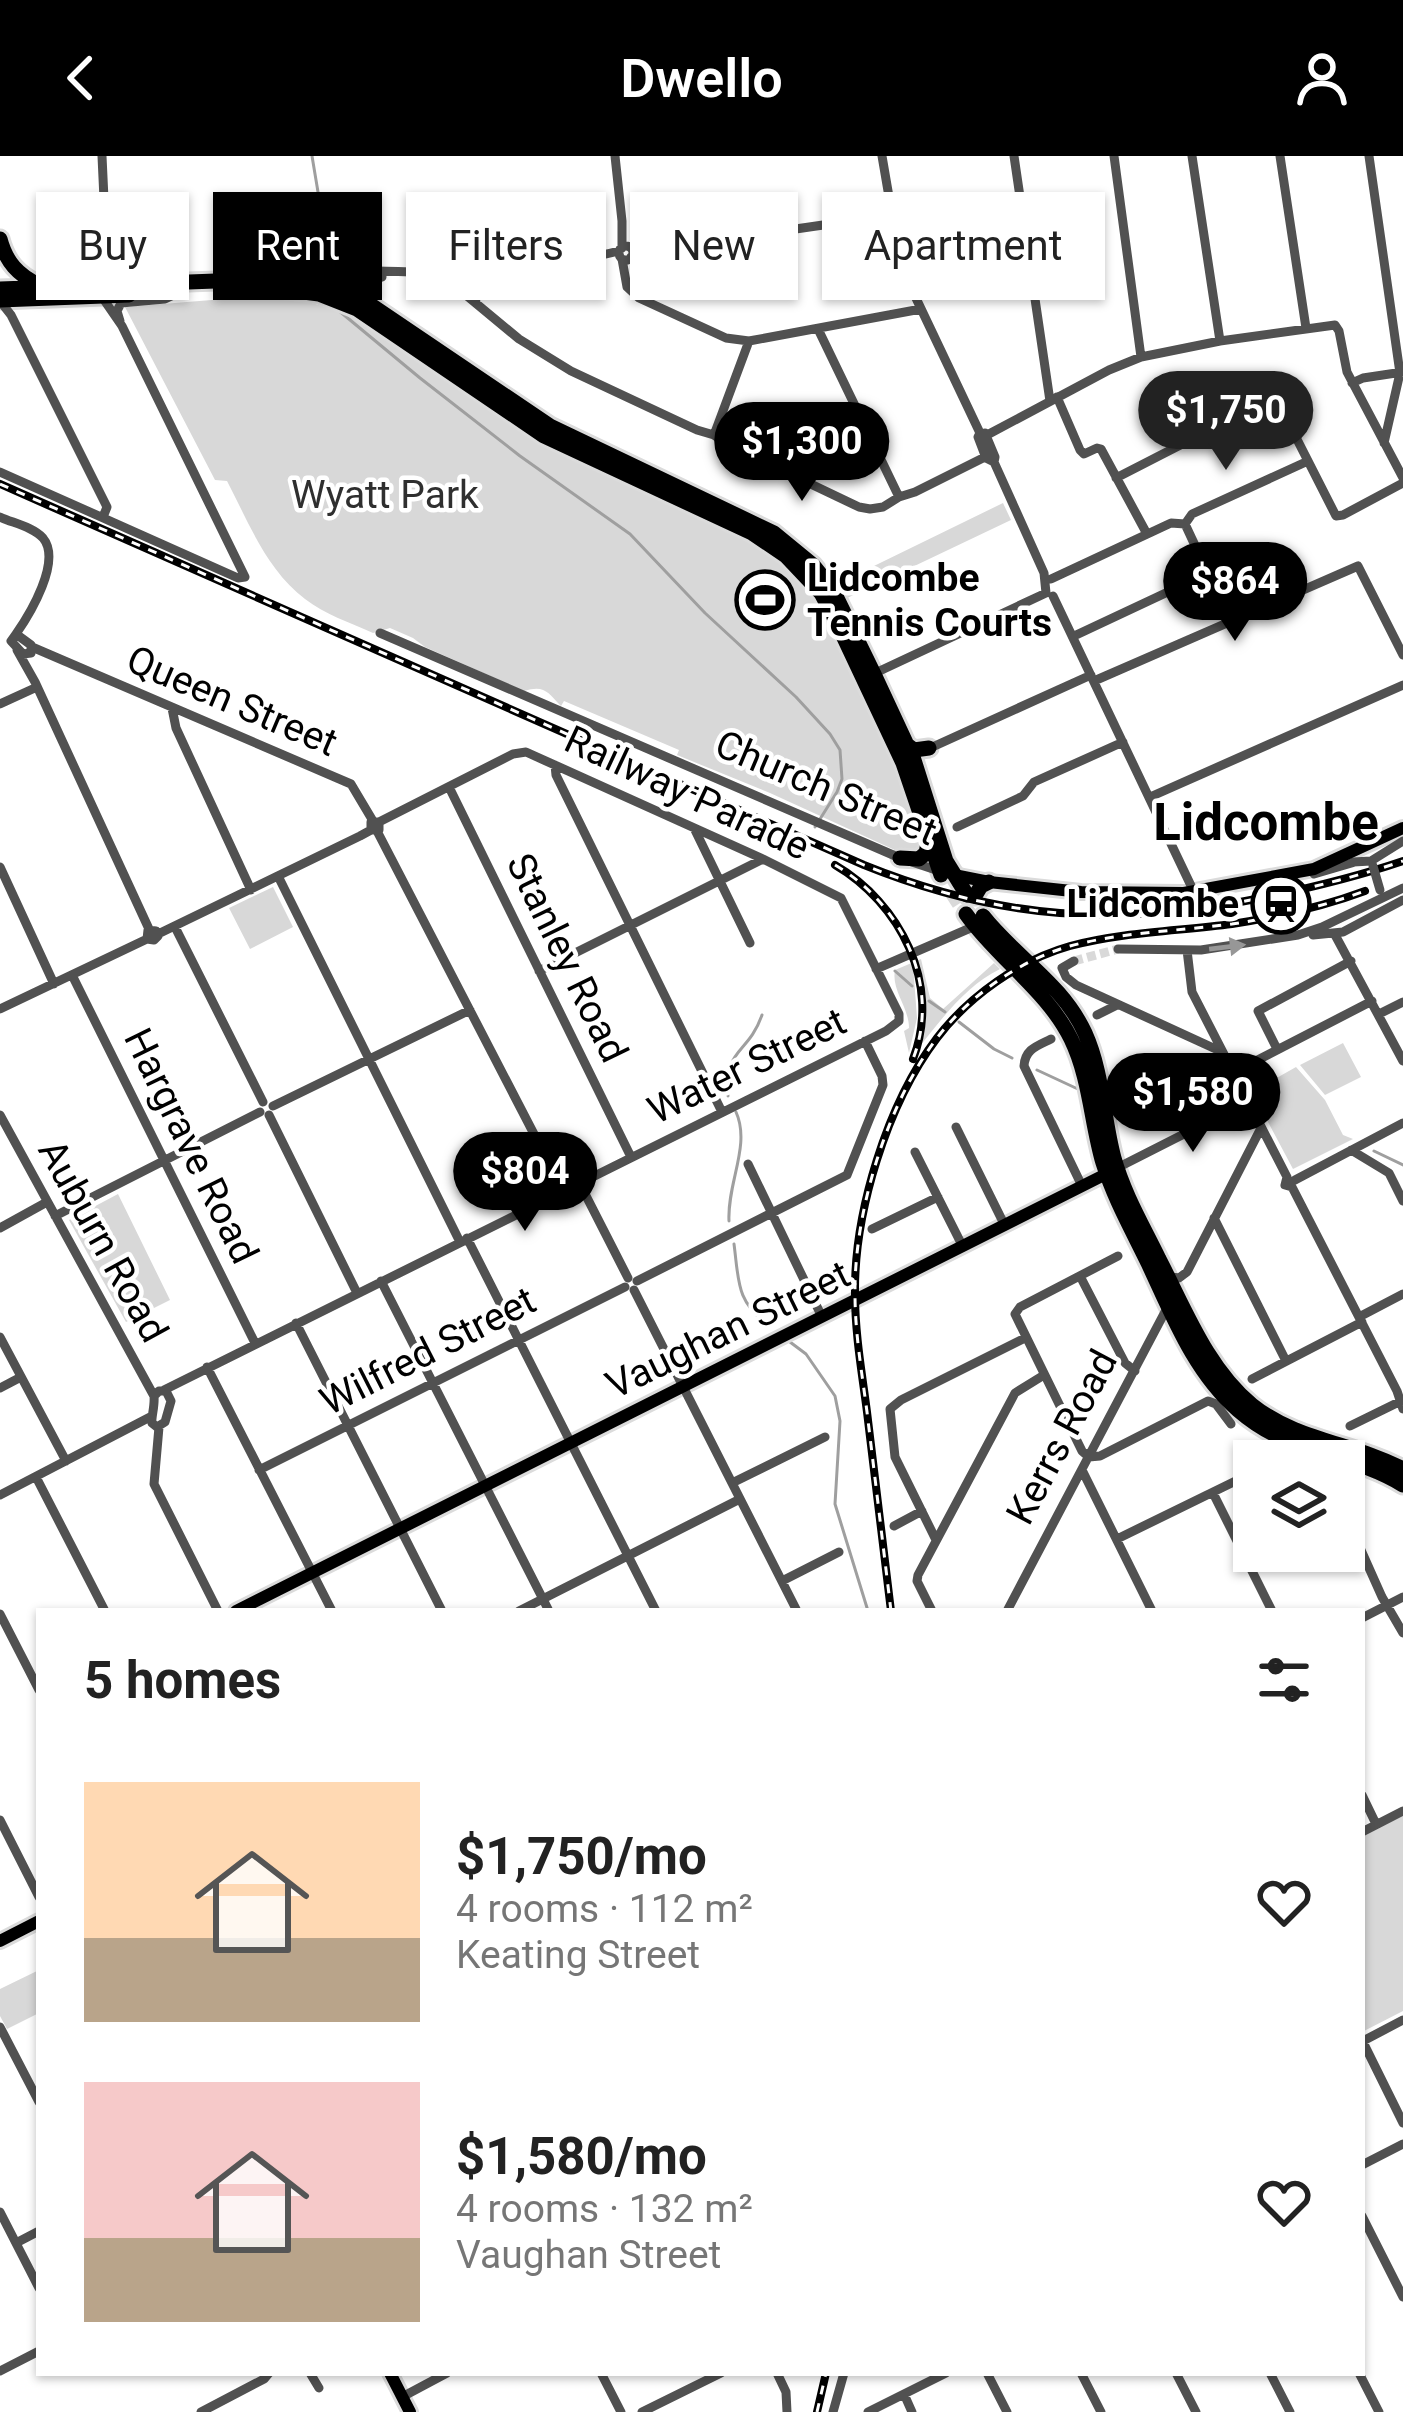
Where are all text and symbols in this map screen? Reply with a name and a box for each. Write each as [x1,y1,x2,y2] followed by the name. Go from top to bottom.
[48,45,114,111] icon: back
[1289,45,1355,111] icon: person
[620,47,783,110] text: Dwello
[36,192,189,300] chip: Buy
[213,192,382,300] chip: Rent
[406,192,606,300] chip: Filters
[630,192,798,300] chip: New
[822,192,1105,300] chip: Apartment
[1128,371,1324,473] pin: $1,750
[1165,387,1287,433] text: $1,750
[704,402,900,504] pin: $1,300
[741,418,863,464] text: $1,300
[291,472,479,518] park label: Wyatt Park
[1164,542,1306,644] pin: $864
[807,555,1052,646] place label: Lidcombe Tennis Courts
[1190,558,1280,604] text: $864
[734,569,796,631] sports icon: Lidcombe Tennis Courts
[120,636,344,766] street label: Queen Street
[557,716,817,870] street label: Railway Parade
[709,721,943,855] street label: Church Street
[1153,793,1379,852] district label: Lidcombe
[497,846,637,1070] street label: Stanley Road
[1250,873,1312,935] station icon: Lidcombe
[1067,881,1239,927] place label: Lidcombe
[1209,937,1246,956] one-way arrow
[641,998,853,1134] street label: Water Street
[114,1021,268,1271] street label: Hargrave Road
[1095,1053,1291,1155] pin: $1,580
[1132,1069,1254,1115] text: $1,580
[29,1132,177,1350] street label: Auburn Road
[454,1132,596,1234] pin: $804
[480,1148,570,1194] text: $804
[599,1251,857,1409] street label: Vaughan Street
[313,1277,543,1425] street label: Wilfred Street
[997,1342,1127,1532] street label: Kerrs Road
[1233,1440,1365,1572] map controls
[1233,1440,1365,1572] button: layers
[1251,1647,1317,1713] icon: filters
[84,1651,281,1710] text: 5 homes
[456,1827,707,1886] text: $1,750/mo
[180,1830,324,1974] icon: home
[1251,1869,1317,1935] icon: heart
[456,1886,753,1932] text: 4 rooms · 112 m²
[456,1932,700,1978] text: Keating Street
[456,2127,707,2186] text: $1,580/mo
[180,2130,324,2274] icon: home
[1251,2169,1317,2235] icon: heart
[456,2186,753,2232] text: 4 rooms · 132 m²
[456,2232,721,2278] text: Vaughan Street

